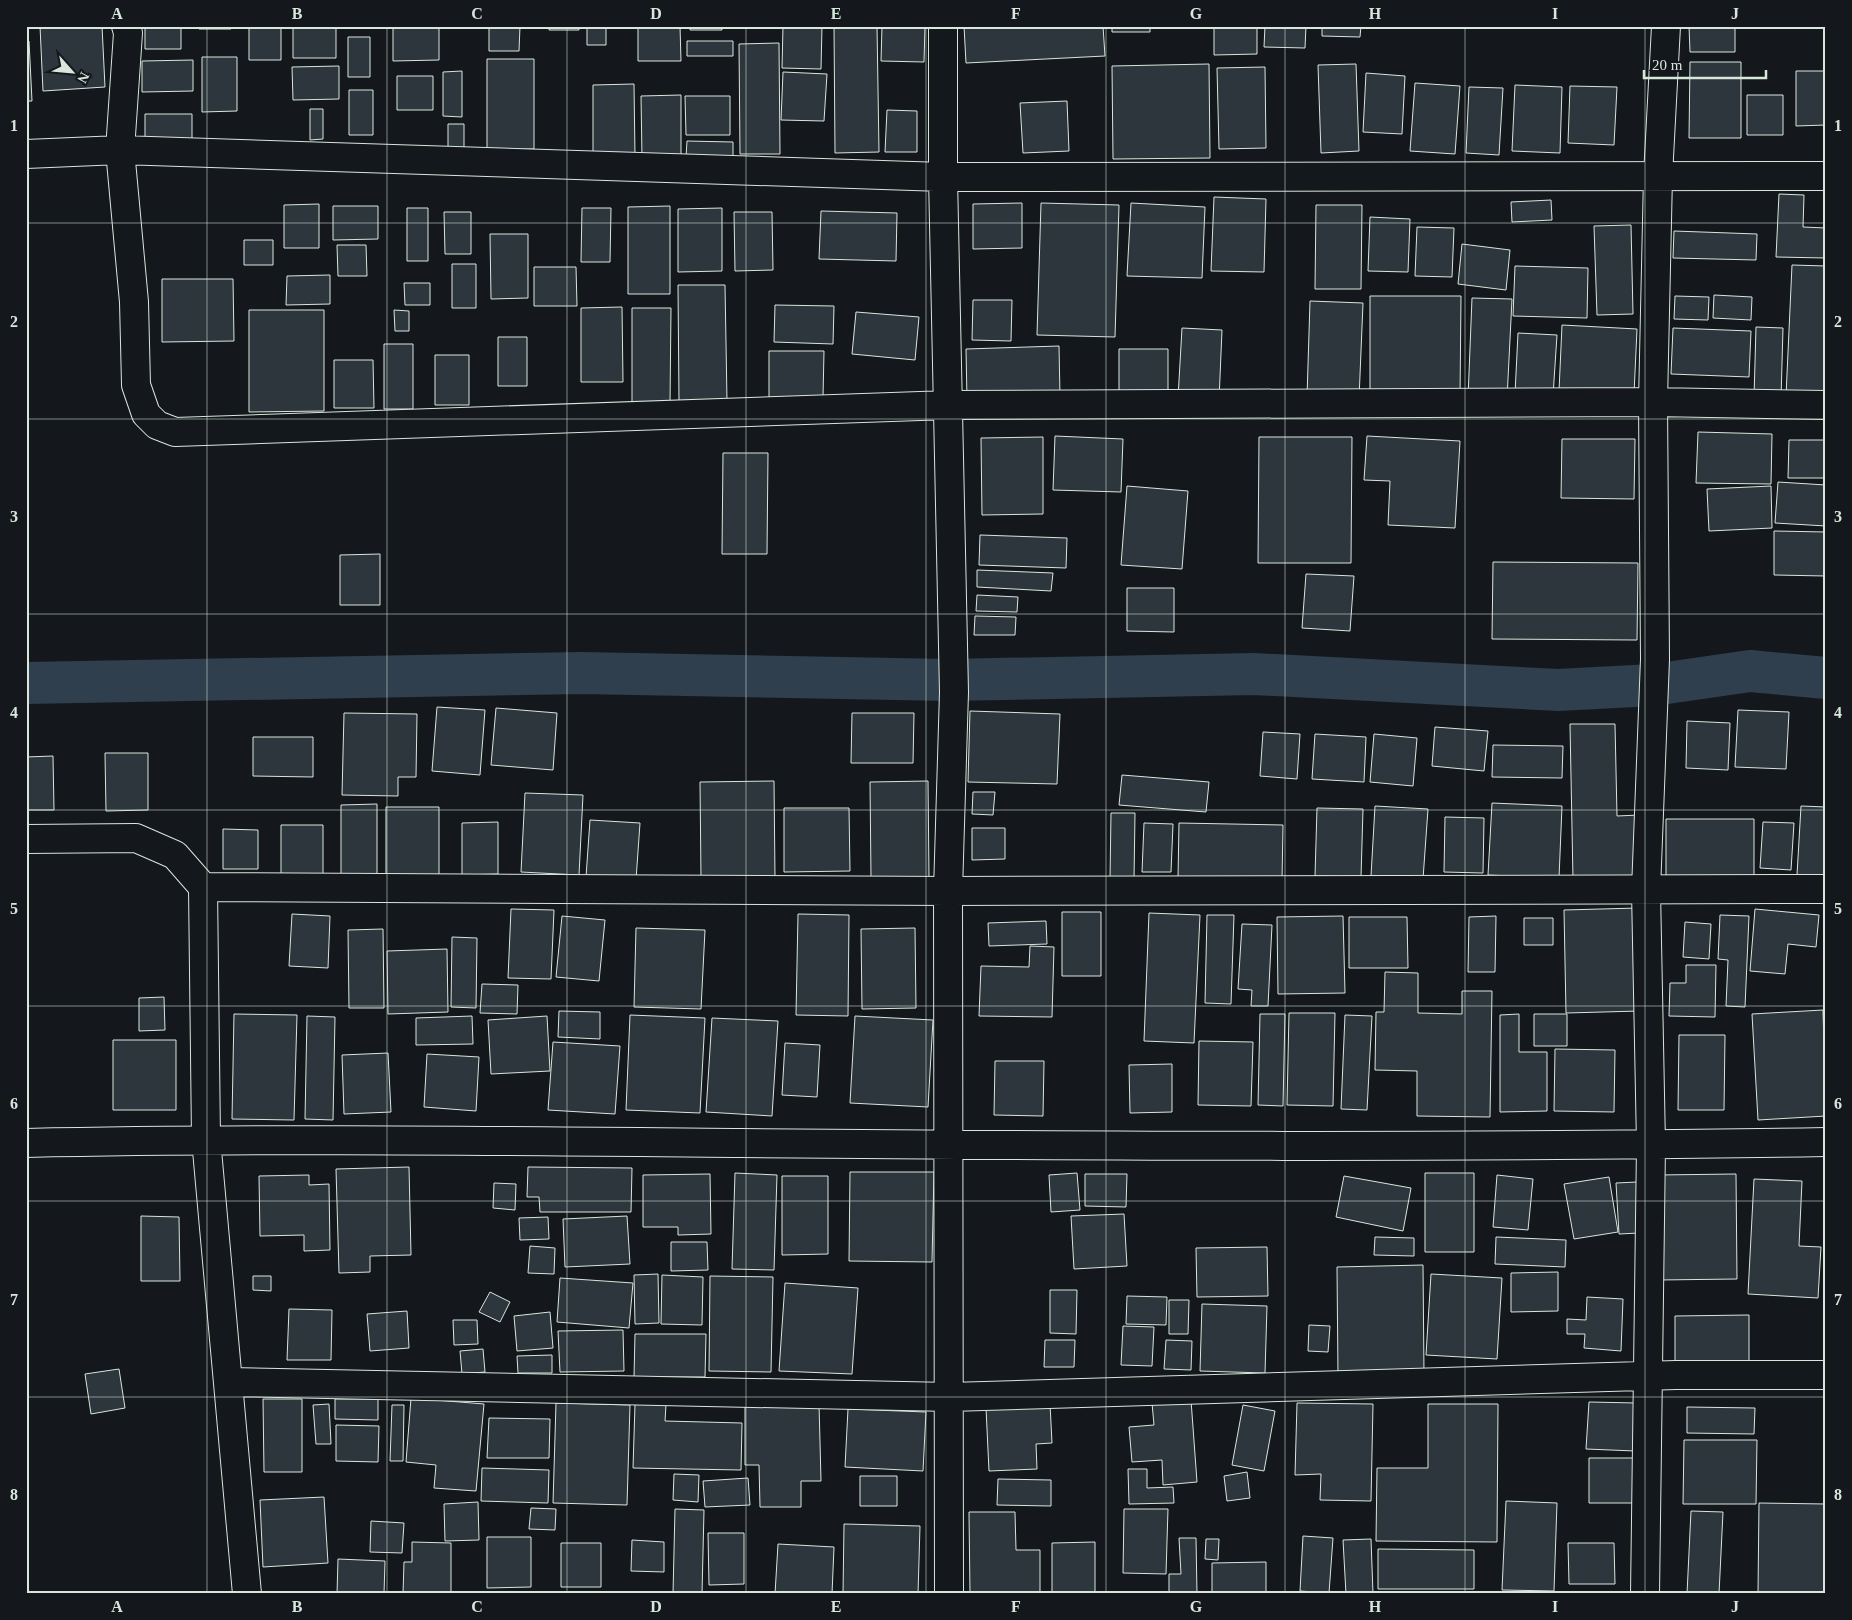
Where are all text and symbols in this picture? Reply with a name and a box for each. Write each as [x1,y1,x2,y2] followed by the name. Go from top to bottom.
[111,5,123,22] text: A
[292,5,303,22] text: B
[471,5,483,22] text: C
[650,5,662,22] text: D
[831,5,841,22] text: E
[1011,5,1021,22] text: F
[1190,5,1203,22] text: G
[1369,5,1382,22] text: H
[1552,5,1558,22] text: I
[1731,5,1739,22] text: J
[48,48,98,98] north arrow
[1644,48,1767,80] scale bar
[1652,57,1683,73] text: 20 m
[74,70,92,86] text: N
[10,117,18,134] text: 1
[1834,117,1842,134] text: 1
[10,313,18,330] text: 2
[1834,313,1842,330] text: 2
[10,508,18,525] text: 3
[1834,508,1842,525] text: 3
[10,704,18,721] text: 4
[1834,704,1842,721] text: 4
[10,900,18,917] text: 5
[1834,900,1842,917] text: 5
[10,1095,18,1112] text: 6
[1834,1095,1842,1112] text: 6
[10,1291,18,1308] text: 7
[1834,1291,1842,1308] text: 7
[10,1486,18,1503] text: 8
[1834,1486,1842,1503] text: 8
[111,1598,123,1615] text: A
[292,1598,303,1615] text: B
[471,1598,483,1615] text: C
[650,1598,662,1615] text: D
[831,1598,841,1615] text: E
[1011,1598,1021,1615] text: F
[1190,1598,1203,1615] text: G
[1369,1598,1382,1615] text: H
[1552,1598,1558,1615] text: I
[1731,1598,1739,1615] text: J

